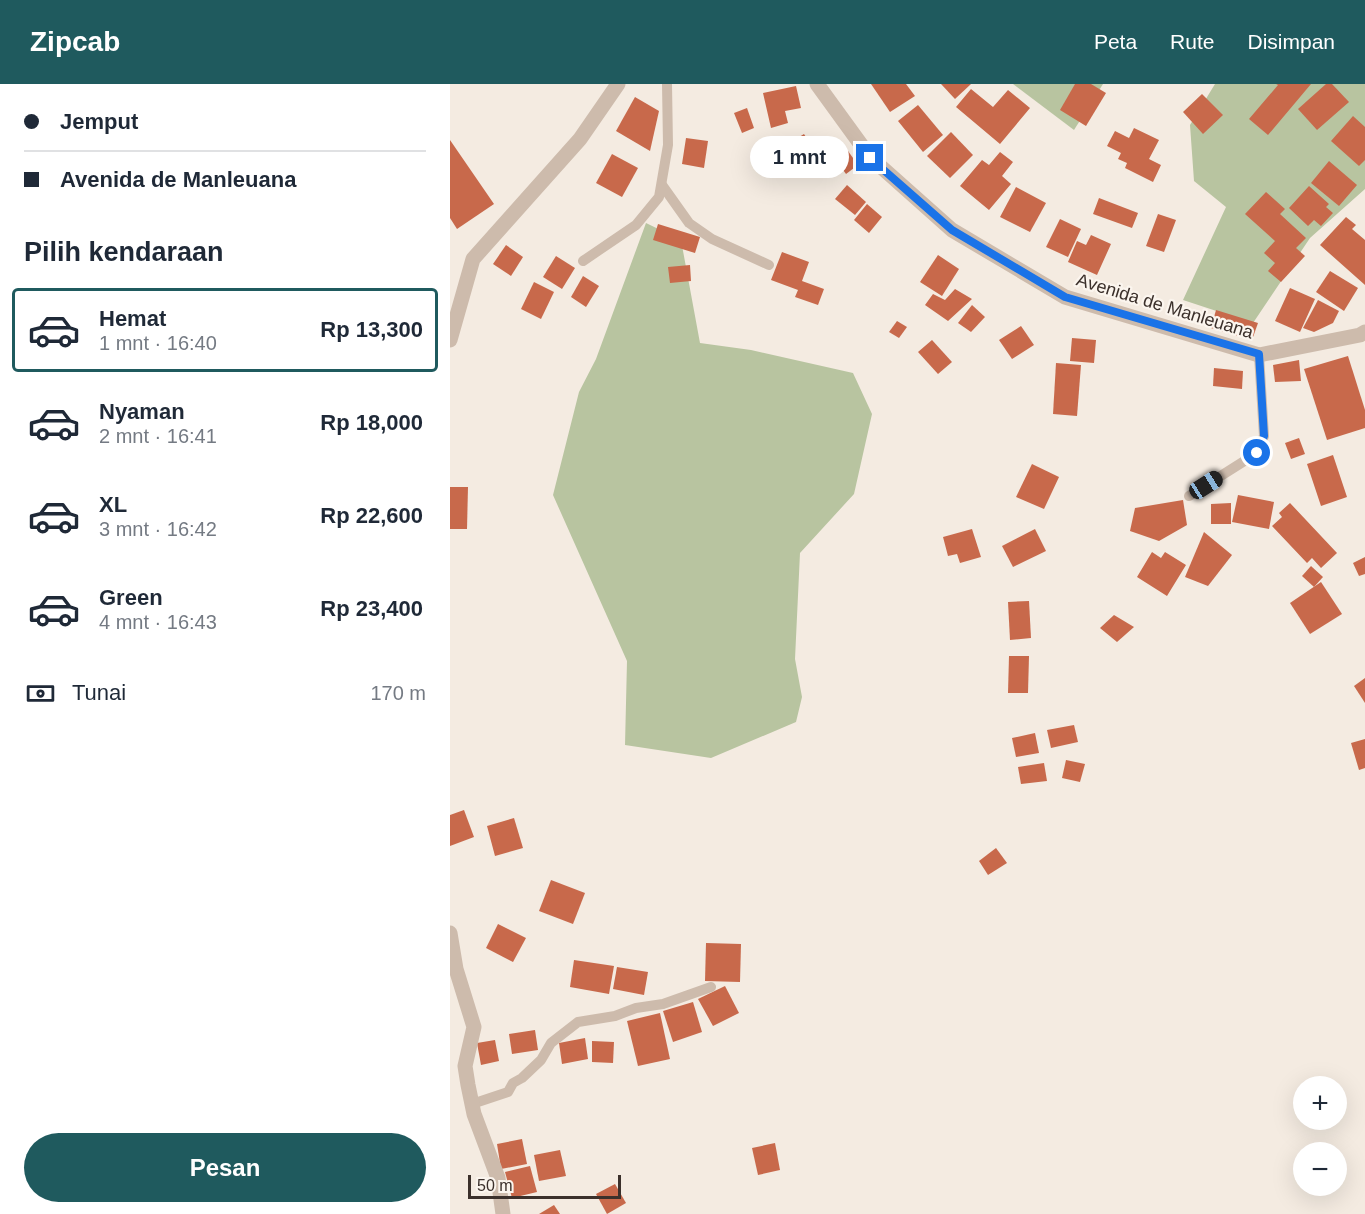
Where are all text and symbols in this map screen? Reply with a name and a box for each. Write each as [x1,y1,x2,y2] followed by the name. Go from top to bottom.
[30,26,120,57] text: Zipcab
[1094,30,1137,53] text: Peta
[1170,30,1214,53] text: Rute
[1247,30,1335,53] text: Disimpan
[60,109,138,134] text: Jemput
[750,137,849,179] callout: 1 mnt
[856,144,883,171] route end
[773,146,826,168] text: 1 mnt
[60,167,296,192] text: Avenida de Manleuana
[24,237,224,267] text: Pilih kendaraan
[1074,270,1257,343] street label: Avenida de Manleuana
[27,303,81,357] icon: car
[99,306,166,331] text: Hemat
[320,317,423,342] text: Rp 13,300
[99,332,217,354] text: 1 mnt · 16:40
[27,396,81,450] icon: car
[99,399,185,424] text: Nyaman
[320,410,423,435] text: Rp 18,000
[99,425,217,447] text: 2 mnt · 16:41
[1243,439,1270,466] route start
[1186,468,1226,502] car
[27,489,81,543] icon: car
[99,492,127,517] text: XL
[320,503,423,528] text: Rp 22,600
[99,518,217,540] text: 3 mnt · 16:42
[27,582,81,636] icon: car
[99,585,163,610] text: Green
[320,596,423,621] text: Rp 23,400
[99,611,217,633] text: 4 mnt · 16:43
[24,677,57,710] icon: cash
[72,680,126,705] text: Tunai
[370,682,426,704] text: 170 m
[1293,1076,1347,1196] map controls
[1293,1076,1347,1130] button: +
[24,1133,426,1202] button: Pesan
[1293,1142,1347,1196] button: −
[468,1172,621,1200] scale bar
[477,1177,513,1194] text: 50 m

